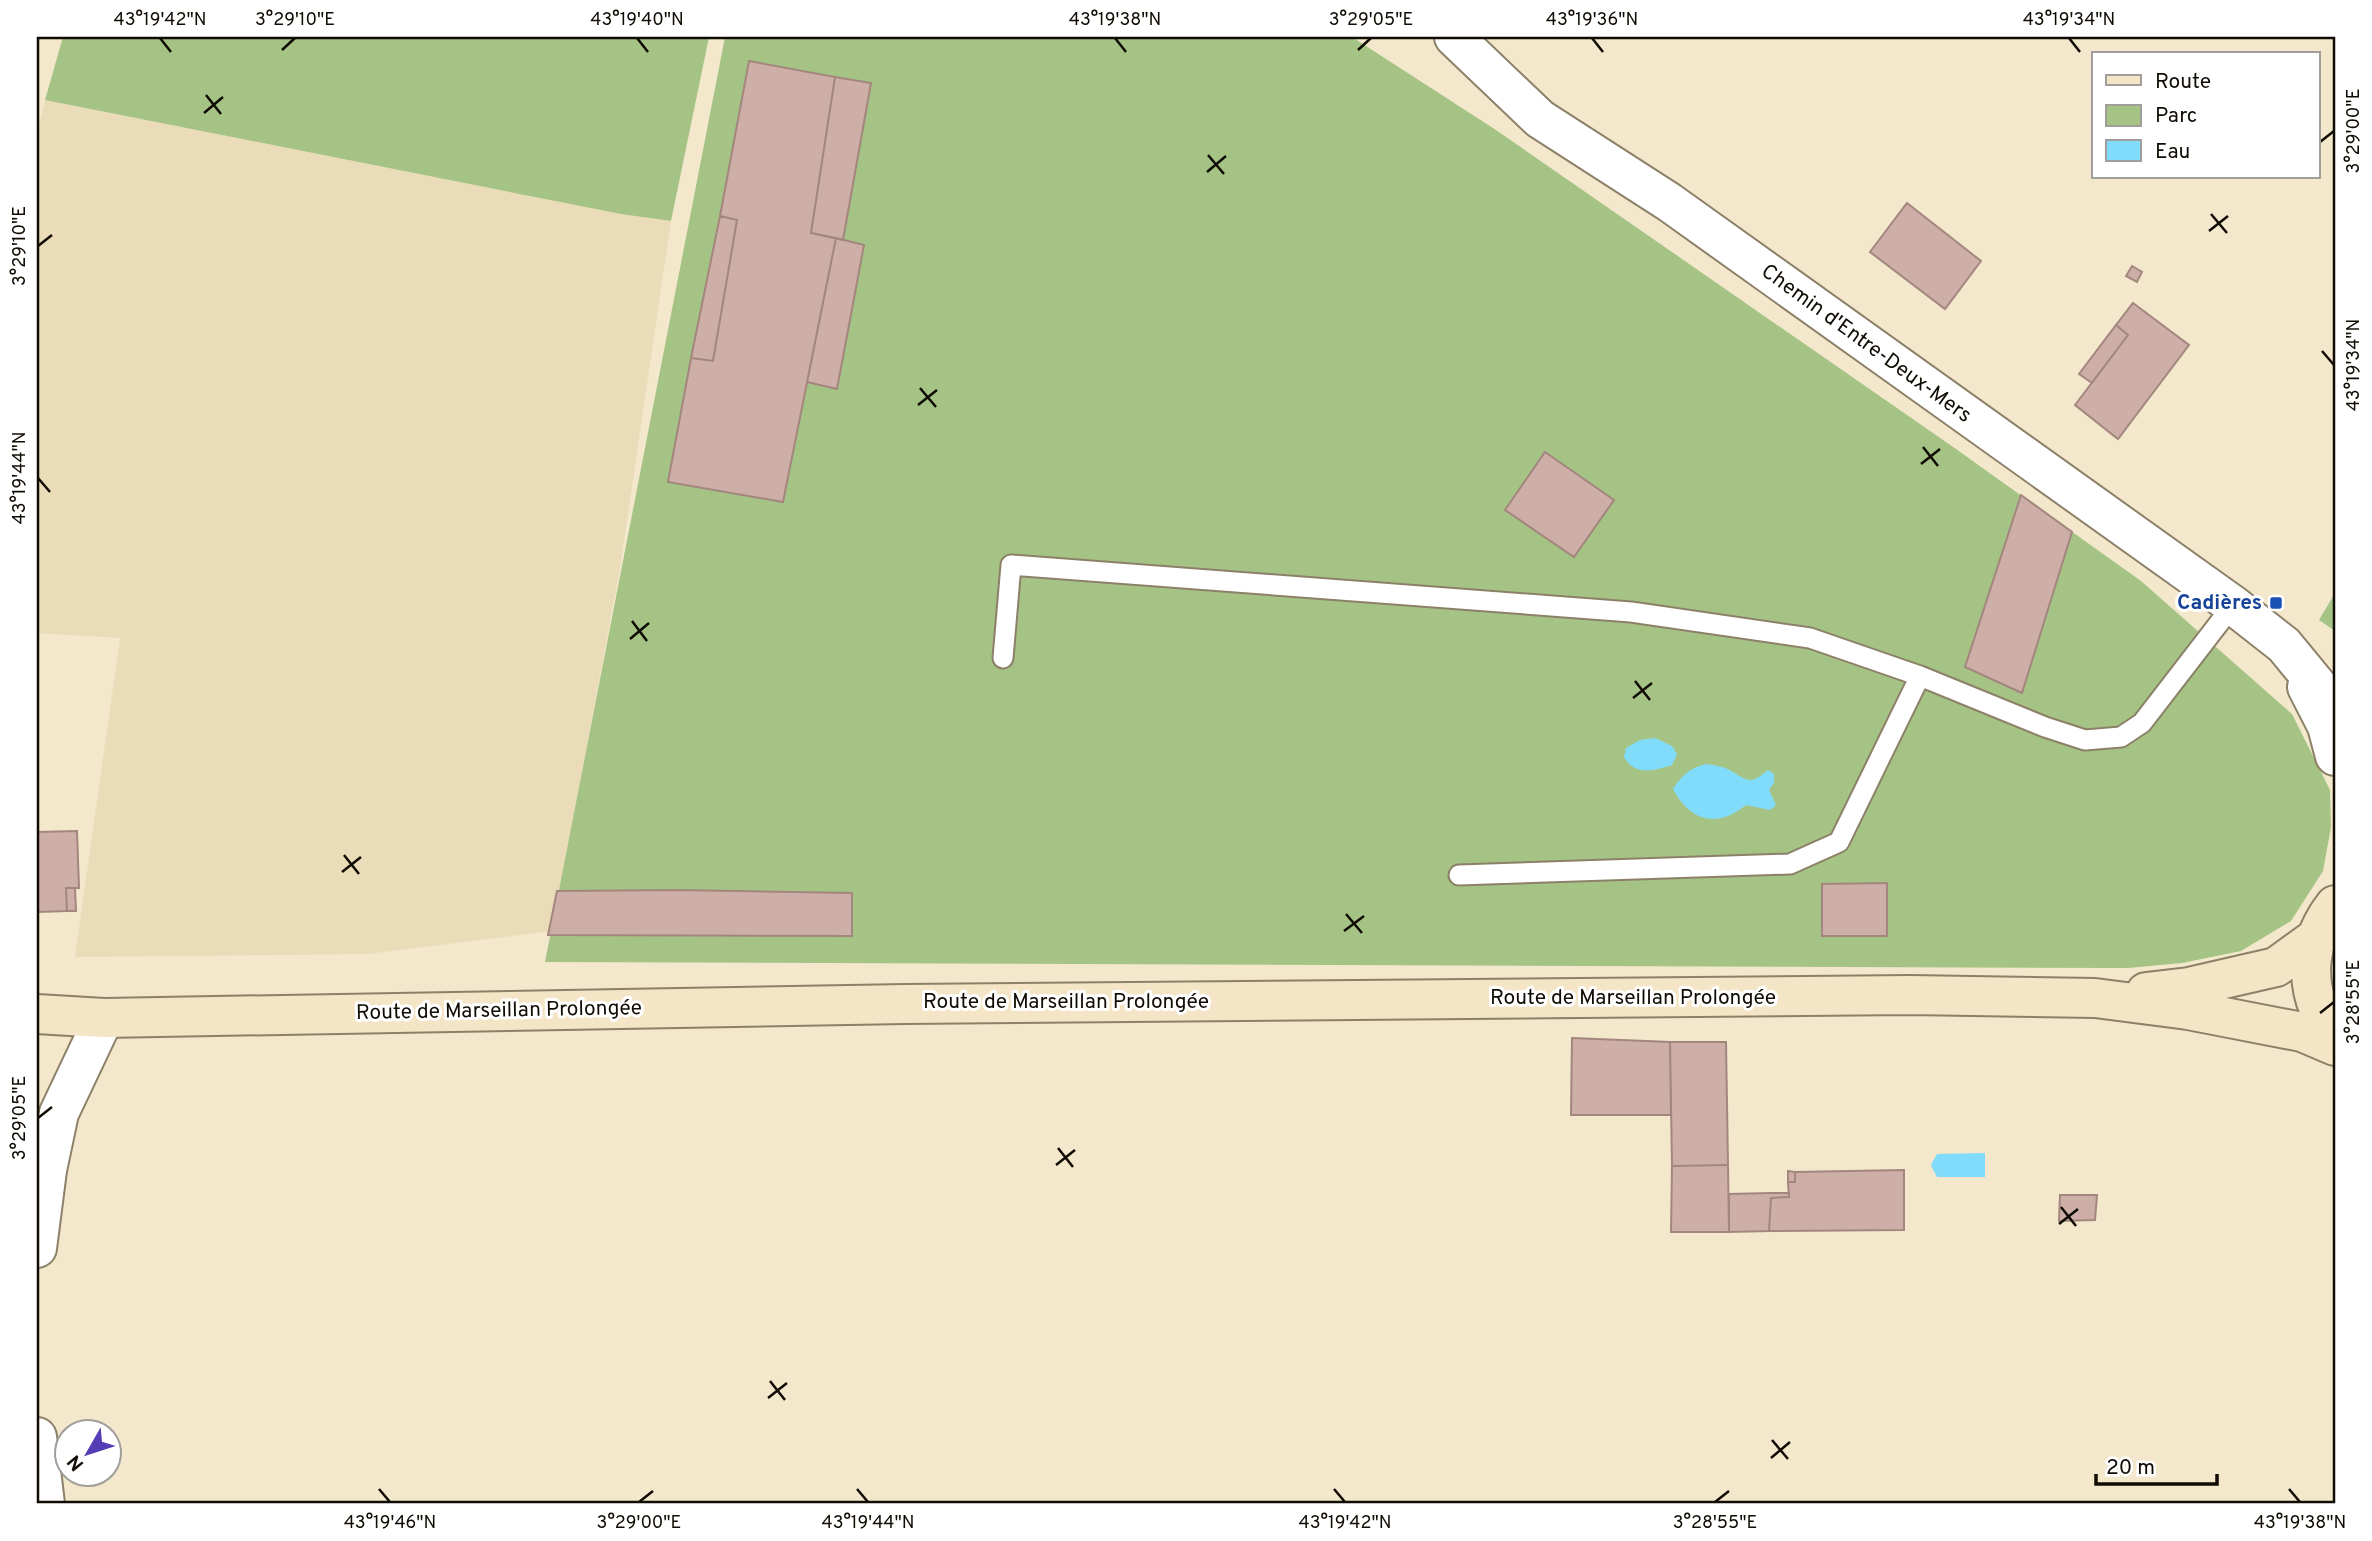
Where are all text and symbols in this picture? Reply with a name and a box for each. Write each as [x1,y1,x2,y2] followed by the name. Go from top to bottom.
[114,9,206,32] text: 43°19'42"N
[255,9,335,32] text: 3°29'10"E
[590,9,684,32] text: 43°19'40"N
[1069,9,1161,32] text: 43°19'38"N
[1329,9,1413,32] text: 3°29'05"E
[1546,9,1638,32] text: 43°19'36"N
[2023,9,2115,32] text: 43°19'34"N
[2092,52,2320,178] legend
[2155,69,2211,96] text: Route
[2343,89,2366,173] text: 3°29'00"E
[2155,103,2197,130] text: Parc
[2155,139,2190,166] text: Eau
[9,206,32,286] text: 3°29'10"E
[1755,258,1977,430] street label: Chemin d'Entre-Deux-Mers
[2343,319,2366,411] text: 43°19'34"N
[9,431,32,525] text: 43°19'44"N
[2177,590,2262,617] place label: Cadières
[2268,595,2284,611] marker: Cadières
[2343,960,2366,1044] text: 3°28'55"E
[1490,985,1776,1012] street label: Route de Marseillan Prolongée
[923,989,1209,1016] street label: Route de Marseillan Prolongée
[356,995,642,1027] street label: Route de Marseillan Prolongée
[9,1076,32,1160] text: 3°29'05"E
[52,1418,122,1488] north arrow
[2096,1443,2216,1487] scale bar
[63,1450,90,1475] text: N
[2106,1455,2155,1482] text: 20 m
[344,1512,436,1535] text: 43°19'46"N
[597,1512,681,1535] text: 3°29'00"E
[821,1512,915,1535] text: 43°19'44"N
[1299,1512,1391,1535] text: 43°19'42"N
[1673,1512,1757,1535] text: 3°28'55"E
[2254,1512,2346,1535] text: 43°19'38"N

